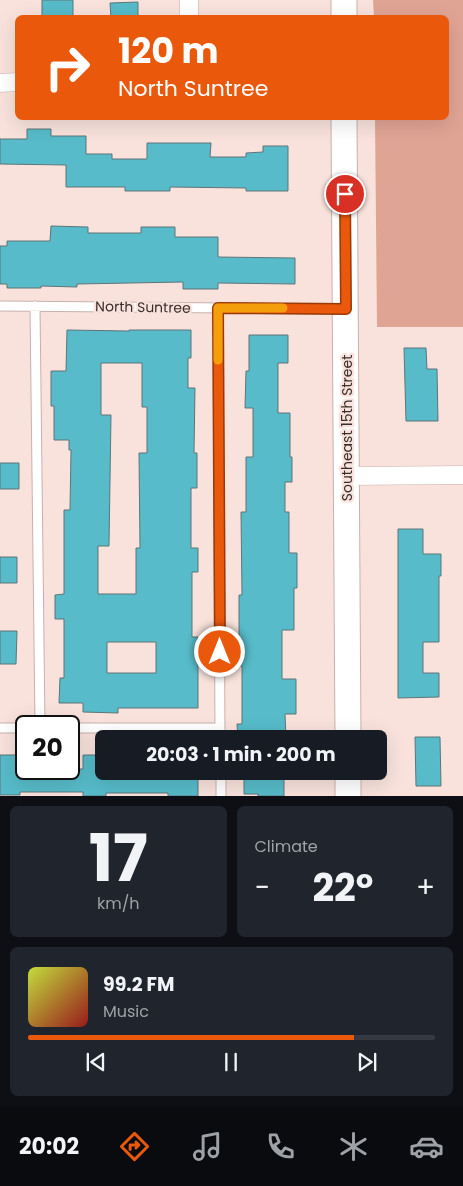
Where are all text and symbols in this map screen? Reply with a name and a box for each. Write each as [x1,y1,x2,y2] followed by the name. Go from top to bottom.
[118,26,218,75] text: 120 m
[35,35,100,100] icon: right
[118,73,268,104] text: North Suntree
[324,173,366,215] pin
[331,180,359,208] icon: arrive
[95,296,191,318] street label: North Suntree
[337,355,357,501] street label: Southeast 15th Street
[193,625,245,677] position arrow
[15,715,80,780] speed limit sign: 20
[146,741,336,768] text: 20:03 · 1 min · 200 m
[89,813,148,904] text: 17
[255,835,318,858] text: Climate
[312,861,373,914] text: 22°
[255,868,270,907] text: −
[416,868,435,907] text: +
[97,892,140,915] text: km/h
[103,971,174,998] text: 99.2 FM
[103,1000,149,1023] text: Music
[82,1048,110,1076] icon: previous
[217,1048,245,1076] icon: pause
[353,1048,381,1076] icon: next
[117,1129,152,1164] icon: directions
[190,1129,225,1164] icon: music
[263,1129,298,1164] icon: phone
[336,1129,371,1164] icon: climate
[409,1129,444,1164] icon: car
[19,1131,79,1162] text: 20:02

